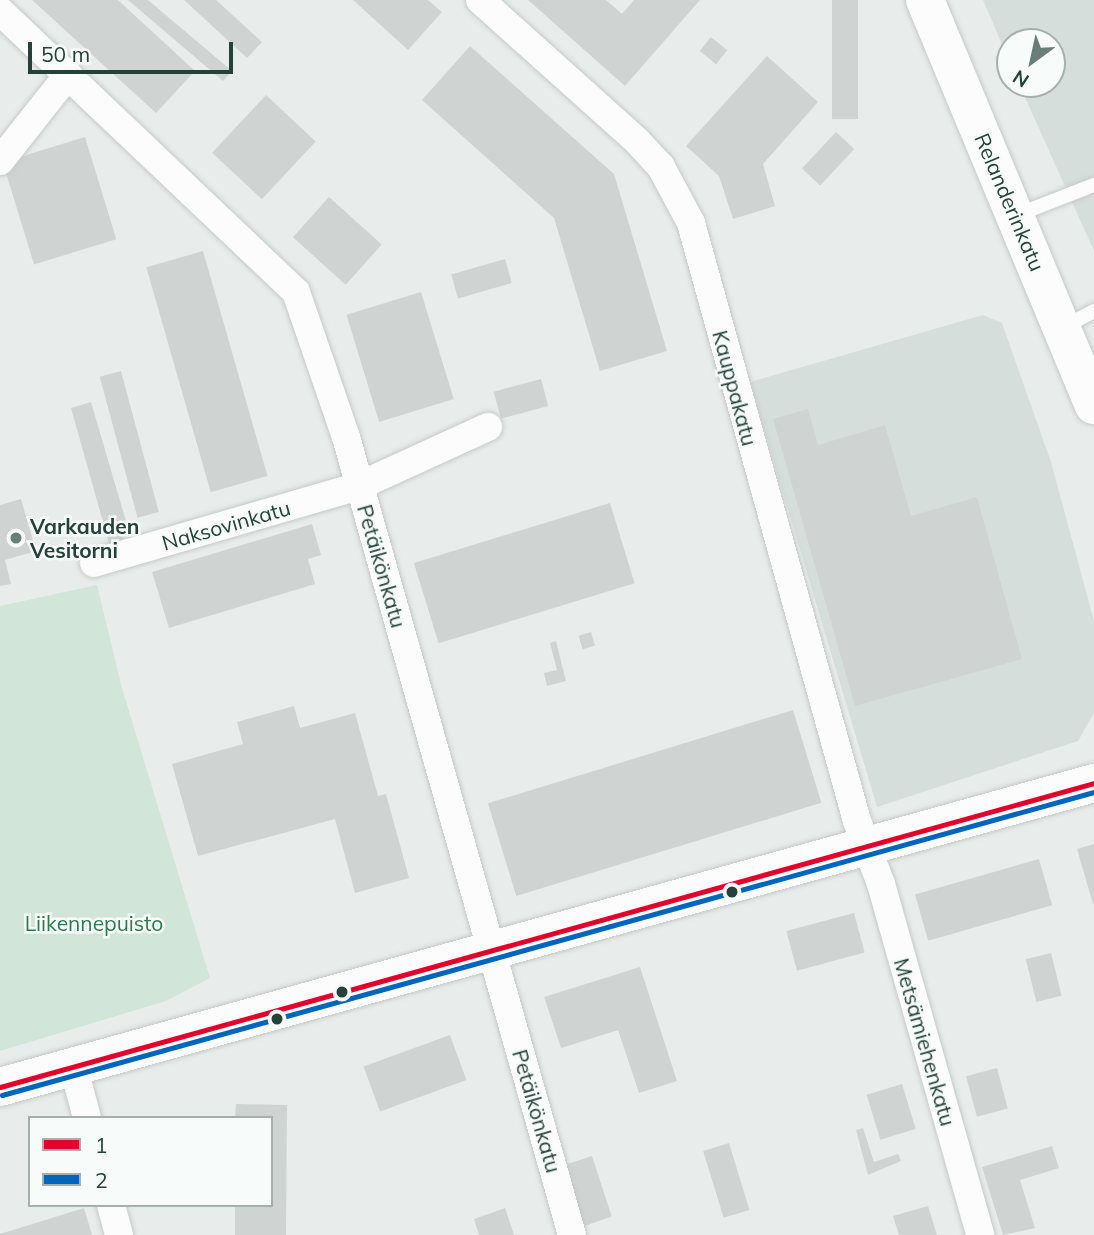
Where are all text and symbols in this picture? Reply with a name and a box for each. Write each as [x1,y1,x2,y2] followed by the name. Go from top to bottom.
[32,28,236,72] scale bar
[996,28,1066,98] north arrow
[41,41,90,67] text: 50 m
[1008,65,1033,93] text: N
[970,129,1050,275] street label: Relanderinkatu
[707,327,763,449] street label: Kauppakatu
[159,495,293,555] street label: Naksovinkatu
[352,501,412,631] street label: Petäikönkatu
[30,513,139,563] place label: Varkauden Vesitorni
[8,530,24,546] marker: Varkauden Vesitorni
[725,885,739,899] unlabelled marker
[25,910,163,936] park label: Liikennepuisto
[889,955,961,1129] street label: Metsämiehenkatu
[335,985,349,999] unlabelled marker
[270,1012,284,1026] unlabelled marker
[507,1046,567,1176] street label: Petäikönkatu
[28,1116,273,1207] legend
[95,1132,108,1158] text: 1
[95,1167,108,1193] text: 2

